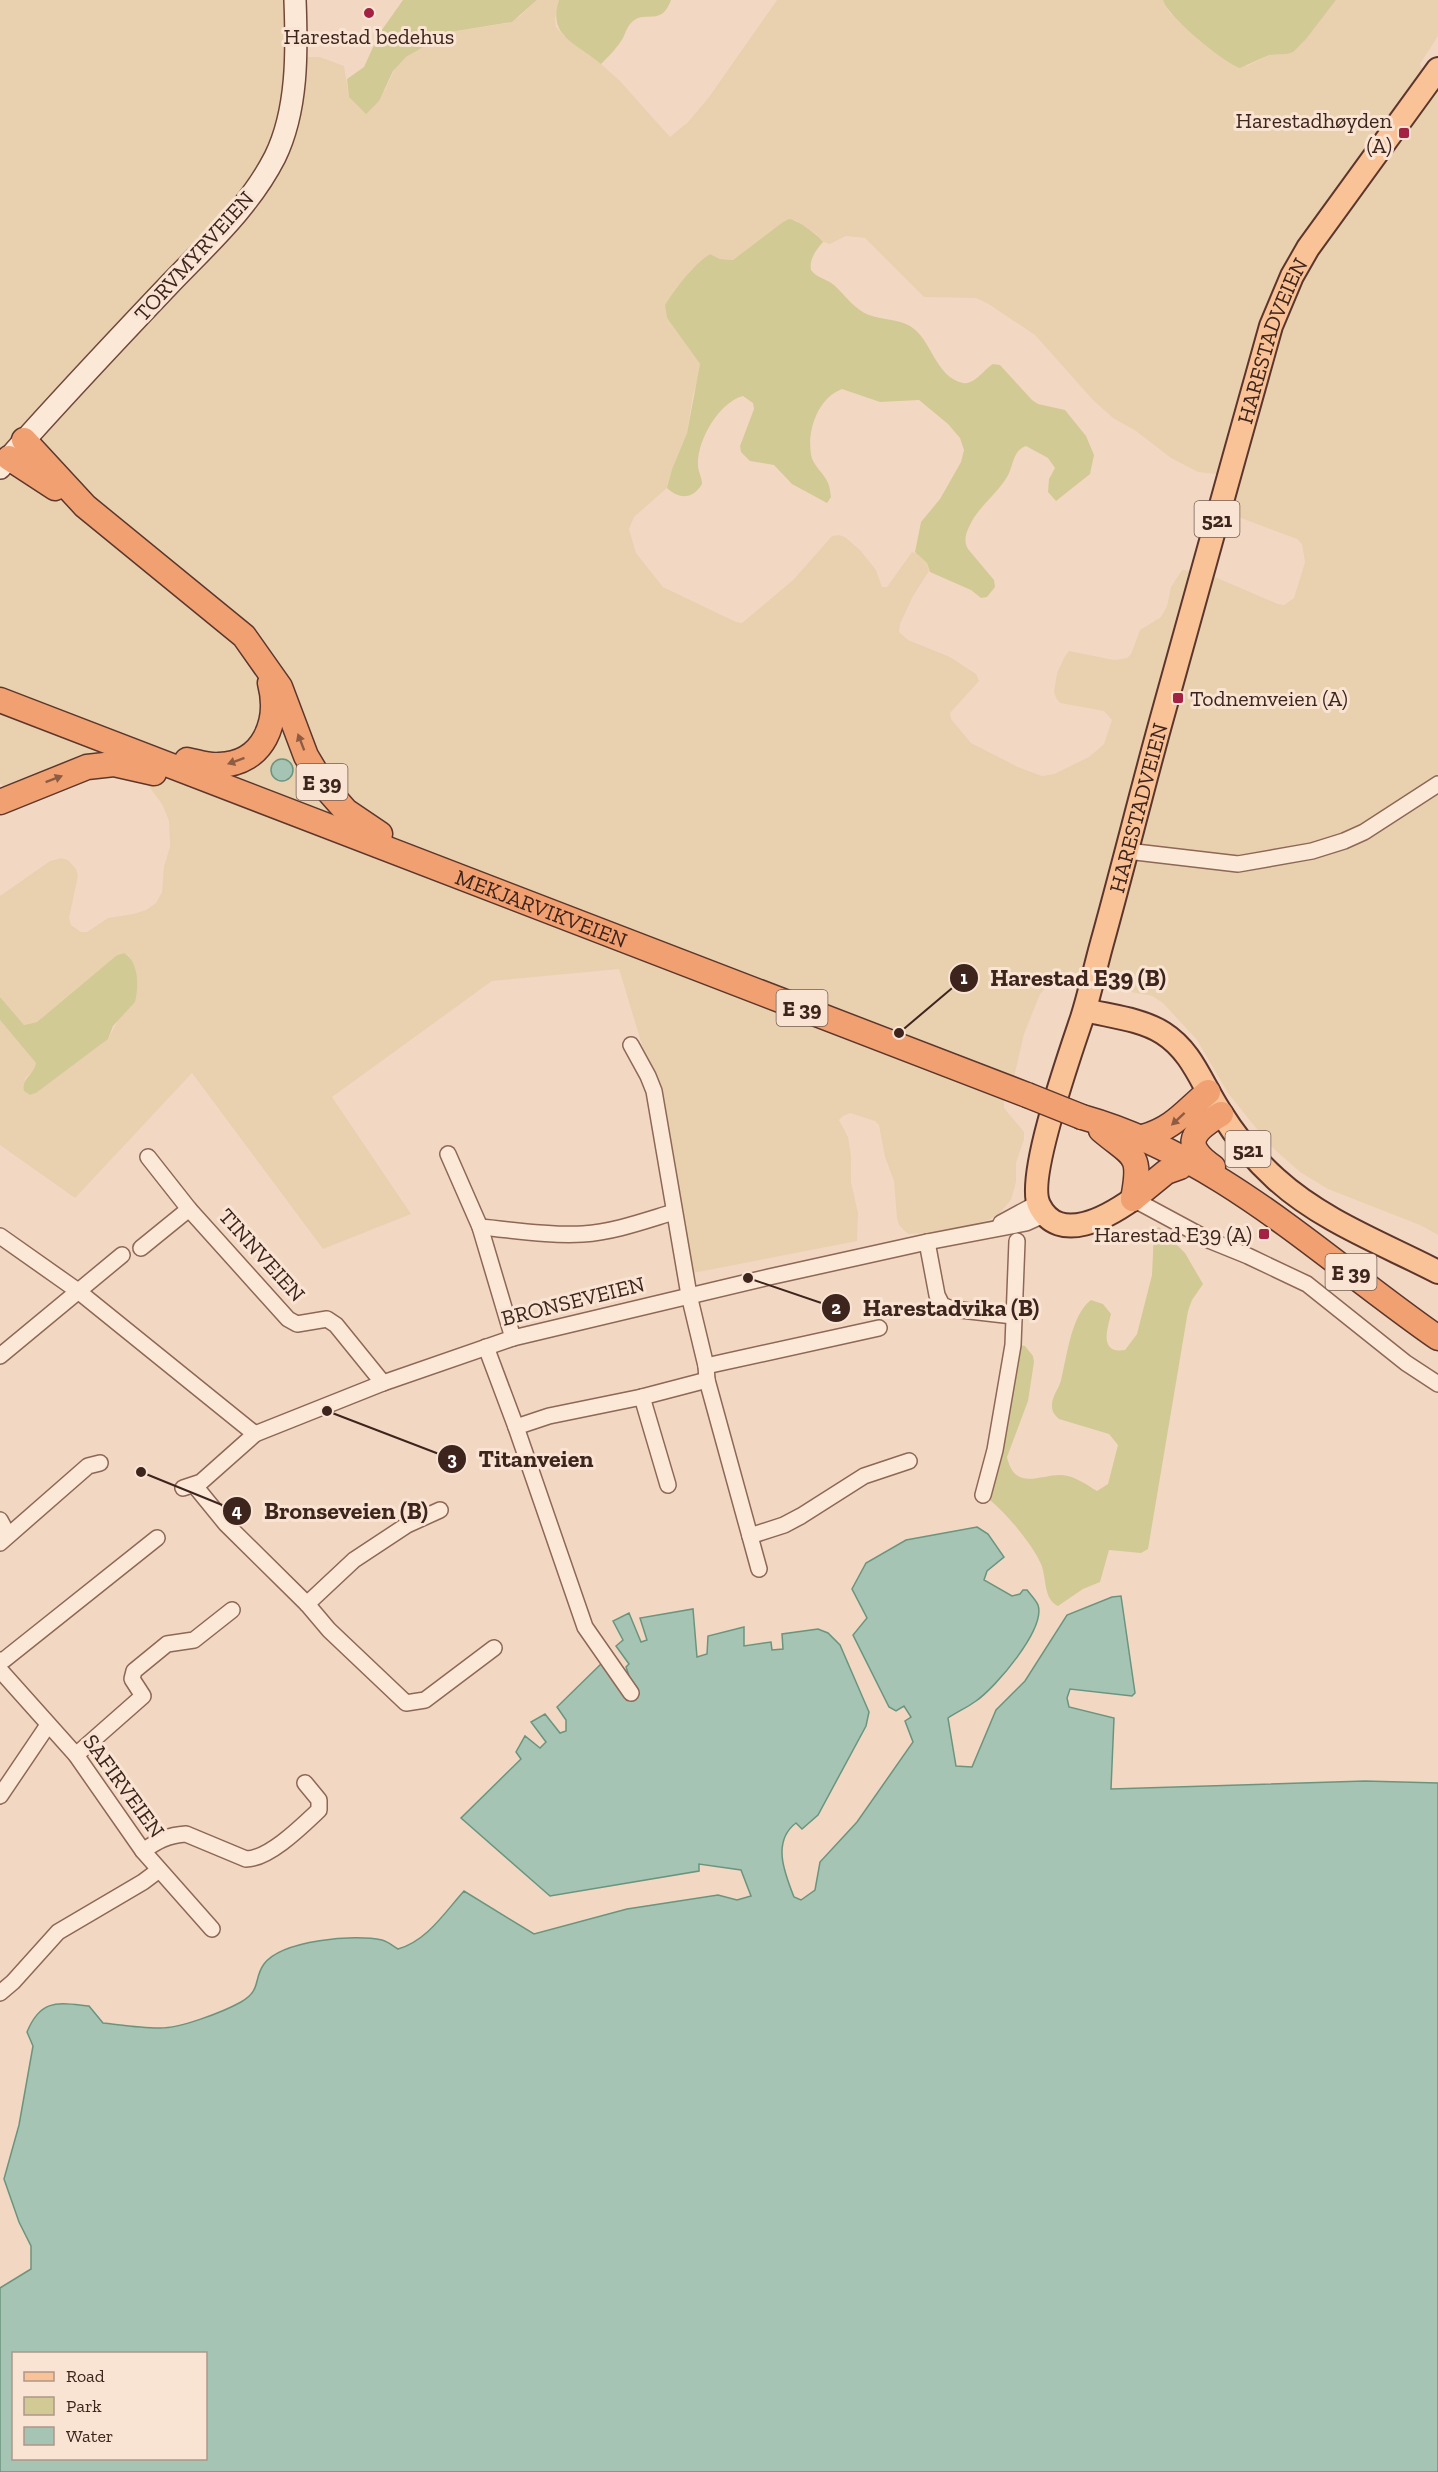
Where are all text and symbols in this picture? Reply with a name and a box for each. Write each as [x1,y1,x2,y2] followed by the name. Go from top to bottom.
[362,6,376,20] marker: Harestad bedehus
[284,23,454,50] place label: Harestad bedehus
[1236,107,1392,159] place label: Harestadhøyden (A)
[1397,126,1411,140] marker: Harestadhøyden (A)
[128,185,260,327] street label: TORVMYRVEIEN
[1231,253,1313,427] street label: HARESTADVEIEN
[1194,501,1240,537] road number: 521
[1190,685,1348,712] place label: Todnemveien (A)
[1171,691,1185,705] marker: Todnemveien (A)
[1103,720,1173,896] street label: HARESTADVEIEN
[295,733,305,751] one-way arrow
[227,756,245,766] one-way arrow
[296,764,348,800] road number: E 39
[45,774,63,784] one-way arrow
[452,863,631,953] street label: MEKJARVIKVEIEN
[949,957,1178,999] callout: Harestad E39 (B)
[990,963,1166,992] text: Harestad E39 (B)
[960,967,968,989] text: 1
[776,990,828,1026] road number: E 39
[1171,1112,1186,1126] one-way arrow
[1226,1131,1270,1167] road number: 521
[213,1203,311,1307] street label: TINNVEIEN
[1094,1221,1252,1248] place label: Harestad E39 (A)
[1257,1227,1271,1241] marker: Harestad E39 (A)
[1326,1254,1376,1290] road number: E 39
[499,1270,647,1332] street label: BRONSEVEIEN
[821,1287,1051,1329] callout: Harestadvika (B)
[863,1293,1039,1322] text: Harestadvika (B)
[831,1297,841,1319] text: 2
[437,1438,606,1480] callout: Titanveien
[478,1444,594,1473] text: Titanveien
[447,1448,457,1470] text: 3
[222,1490,440,1532] callout: Bronseveien (B)
[264,1496,428,1525] text: Bronseveien (B)
[232,1500,242,1522] text: 4
[77,1729,171,1843] street label: SAFIRVEIEN
[12,2352,207,2460] legend
[66,2365,105,2387] text: Road
[66,2395,102,2417] text: Park
[66,2425,113,2447] text: Water

